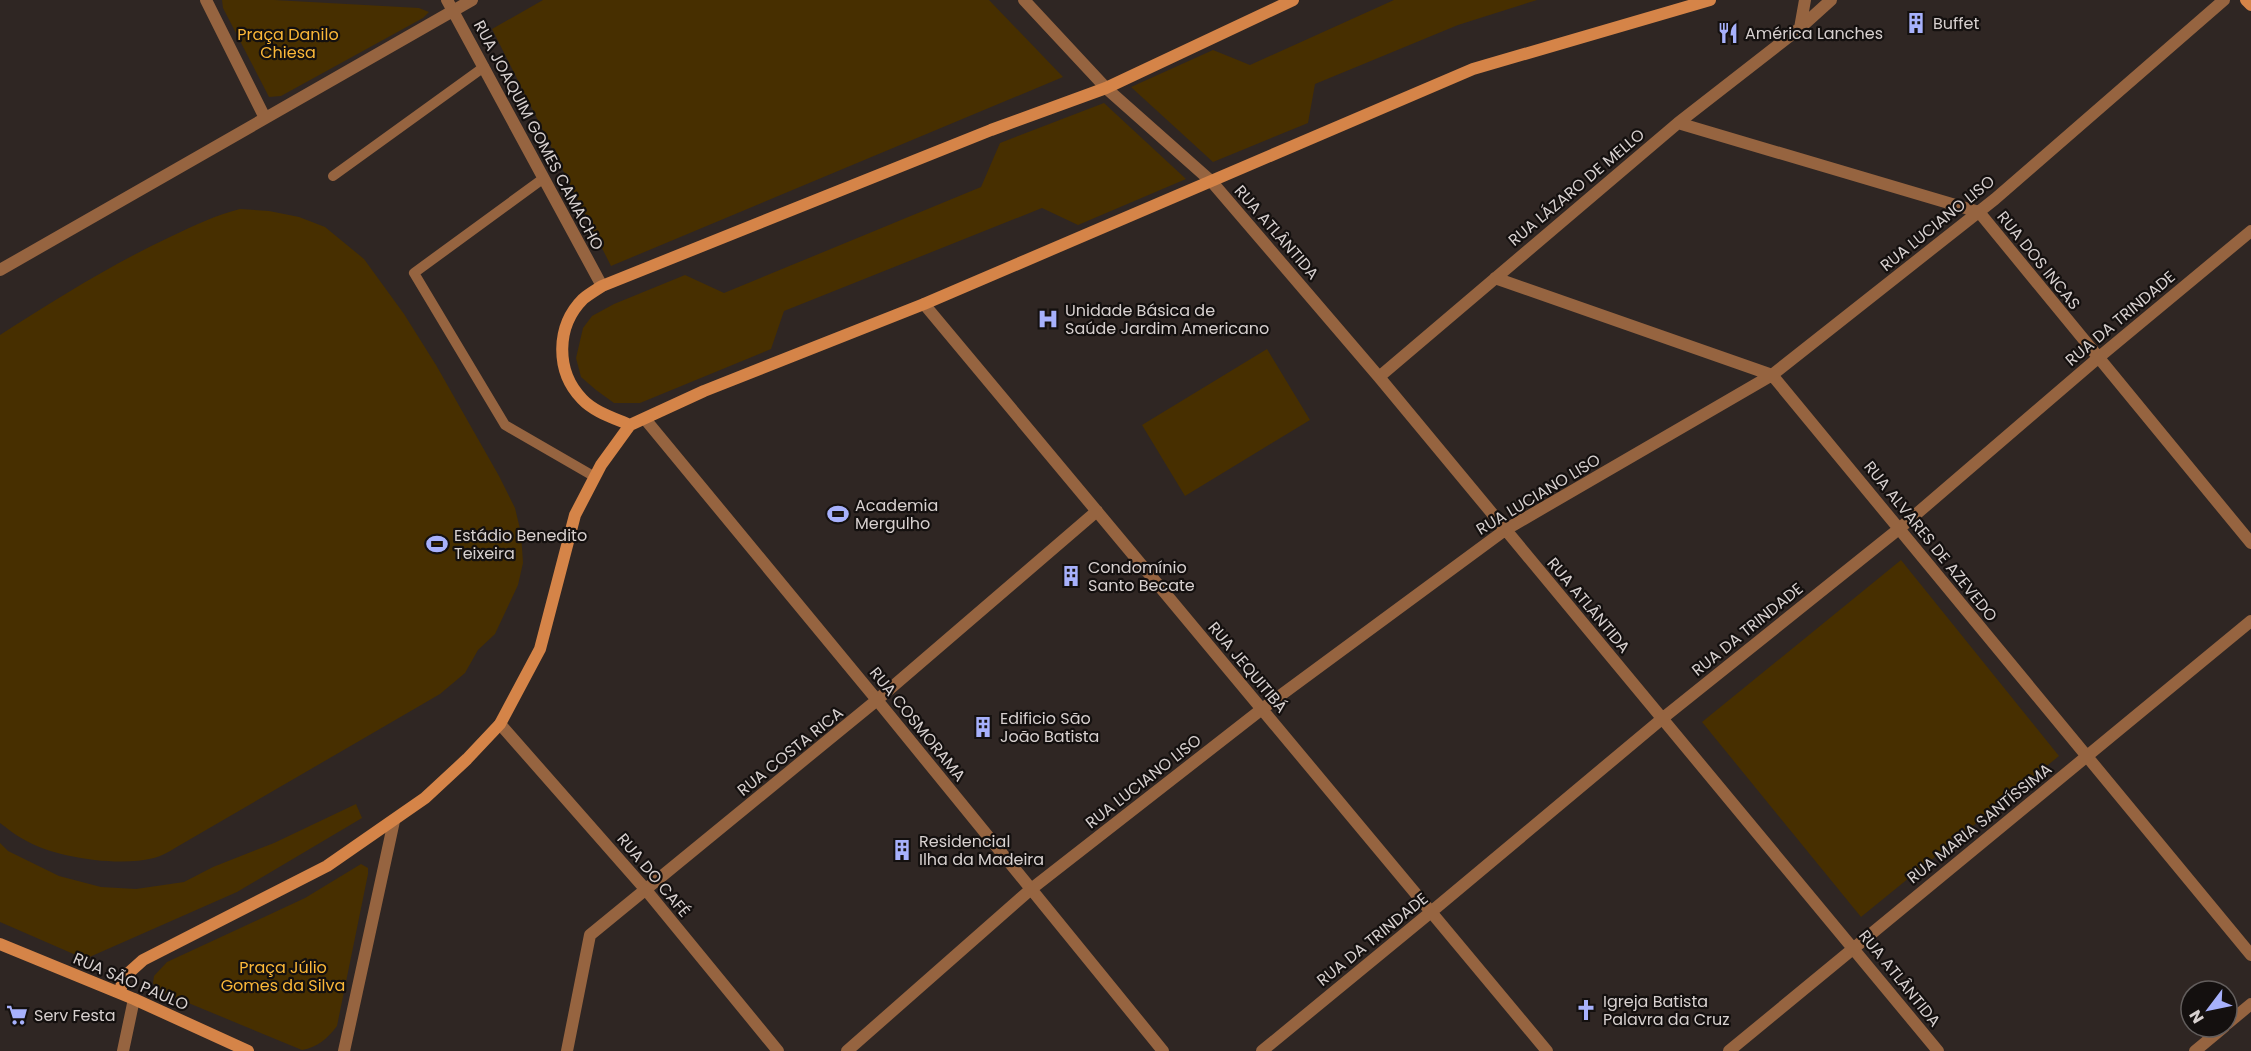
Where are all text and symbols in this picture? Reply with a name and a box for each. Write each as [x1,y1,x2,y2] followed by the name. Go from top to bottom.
[1904,11,1928,35] building icon: Buffet
[1933,12,1979,35] place label: Buffet
[468,16,609,254] street label: RUA JOAQUIM GOMES CAMACHO
[1716,21,1740,45] restaurant icon: América Lanches
[1745,22,1883,45] place label: América Lanches
[237,23,339,64] park label: Praça Danilo Chiesa
[1503,123,1649,251] street label: RUA LÁZARO DE MELLO
[1875,170,1999,277] street label: RUA LUCIANO LISO
[1229,180,1324,285] street label: RUA ATLÂNTIDA
[1992,206,2086,315] street label: RUA DOS INCAS
[2060,265,2180,371] street label: RUA DA TRINDADE
[1065,299,1269,340] place label: Unidade Básica de Saúde Jardim Americano
[1036,307,1060,331] hospital icon: Unidade Básica de Saúde Jardim Americano
[1472,448,1605,541] street label: RUA LUCIANO LISO
[1858,456,2003,627] street label: RUA ALVARES DE AZEVEDO
[855,494,938,535] place label: Academia Mergulho
[826,502,850,526] sports icon: Academia Mergulho
[454,524,587,565] place label: Estádio Benedito Teixeira
[425,532,449,556] sports icon: Estádio Benedito Teixeira
[1542,552,1636,658] street label: RUA ATLÂNTIDA
[1088,556,1195,597] place label: Condomínio Santo Becate
[1059,564,1083,588] building icon: Condomínio Santo Becate
[1687,577,1808,681] street label: RUA DA TRINDADE
[1203,617,1293,718] street label: RUA JEQUITIBÁ
[864,662,971,787] street label: RUA COSMORAMA
[732,701,848,801] street label: RUA COSTA RICA
[1000,707,1099,748] place label: Edificio São João Batista
[971,715,995,739] building icon: Edificio São João Batista
[1081,729,1206,834] street label: RUA LUCIANO LISO
[1902,758,2057,889] street label: RUA MARIA SANTÍSSIMA
[612,828,696,922] street label: RUA DO CAFÉ
[919,830,1044,871] place label: Residencial Ilha da Madeira
[890,838,914,862] building icon: Residencial Ilha da Madeira
[1312,887,1433,991] street label: RUA DA TRINDADE
[1853,925,1946,1032] street label: RUA ATLÂNTIDA
[70,947,192,1016] street label: RUA SÃO PAULO
[221,956,345,997] park label: Praça Júlio Gomes da Silva
[2179,979,2239,1039] north arrow
[1603,990,1730,1031] place label: Igreja Batista Palavra da Cruz
[1574,998,1598,1022] church icon: Igreja Batista Palavra da Cruz
[5,1003,29,1027] supermarket icon: Serv Festa
[34,1004,116,1027] place label: Serv Festa
[2184,1005,2210,1028] text: N

